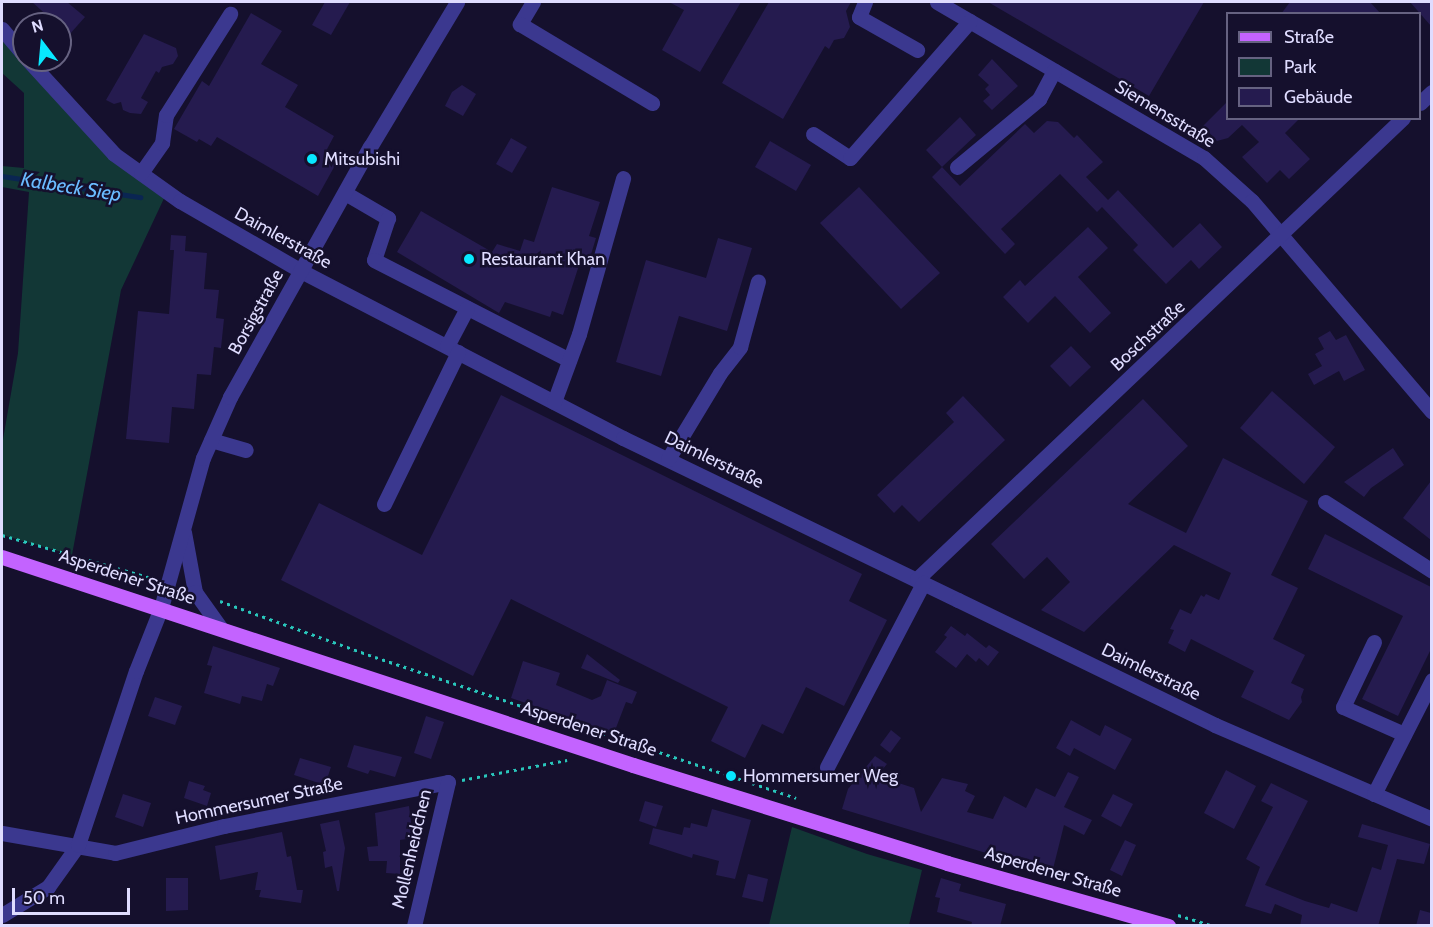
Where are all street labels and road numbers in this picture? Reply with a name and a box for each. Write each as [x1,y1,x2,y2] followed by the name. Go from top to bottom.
[1111,76,1219,152] street label: Siemensstraße
[231,203,335,273] street label: Daimlerstraße
[224,266,288,358] street label: Borsigstraße
[1107,296,1189,376] street label: Boschstraße
[661,427,767,493] street label: Daimlerstraße
[56,545,198,609] street label: Asperdener Straße
[1098,639,1204,705] street label: Daimlerstraße
[518,697,660,761] street label: Asperdener Straße
[173,773,345,829] street label: Hommersumer Straße
[388,787,436,911] street label: Mollenheidchen
[982,842,1124,902] street label: Asperdener Straße

